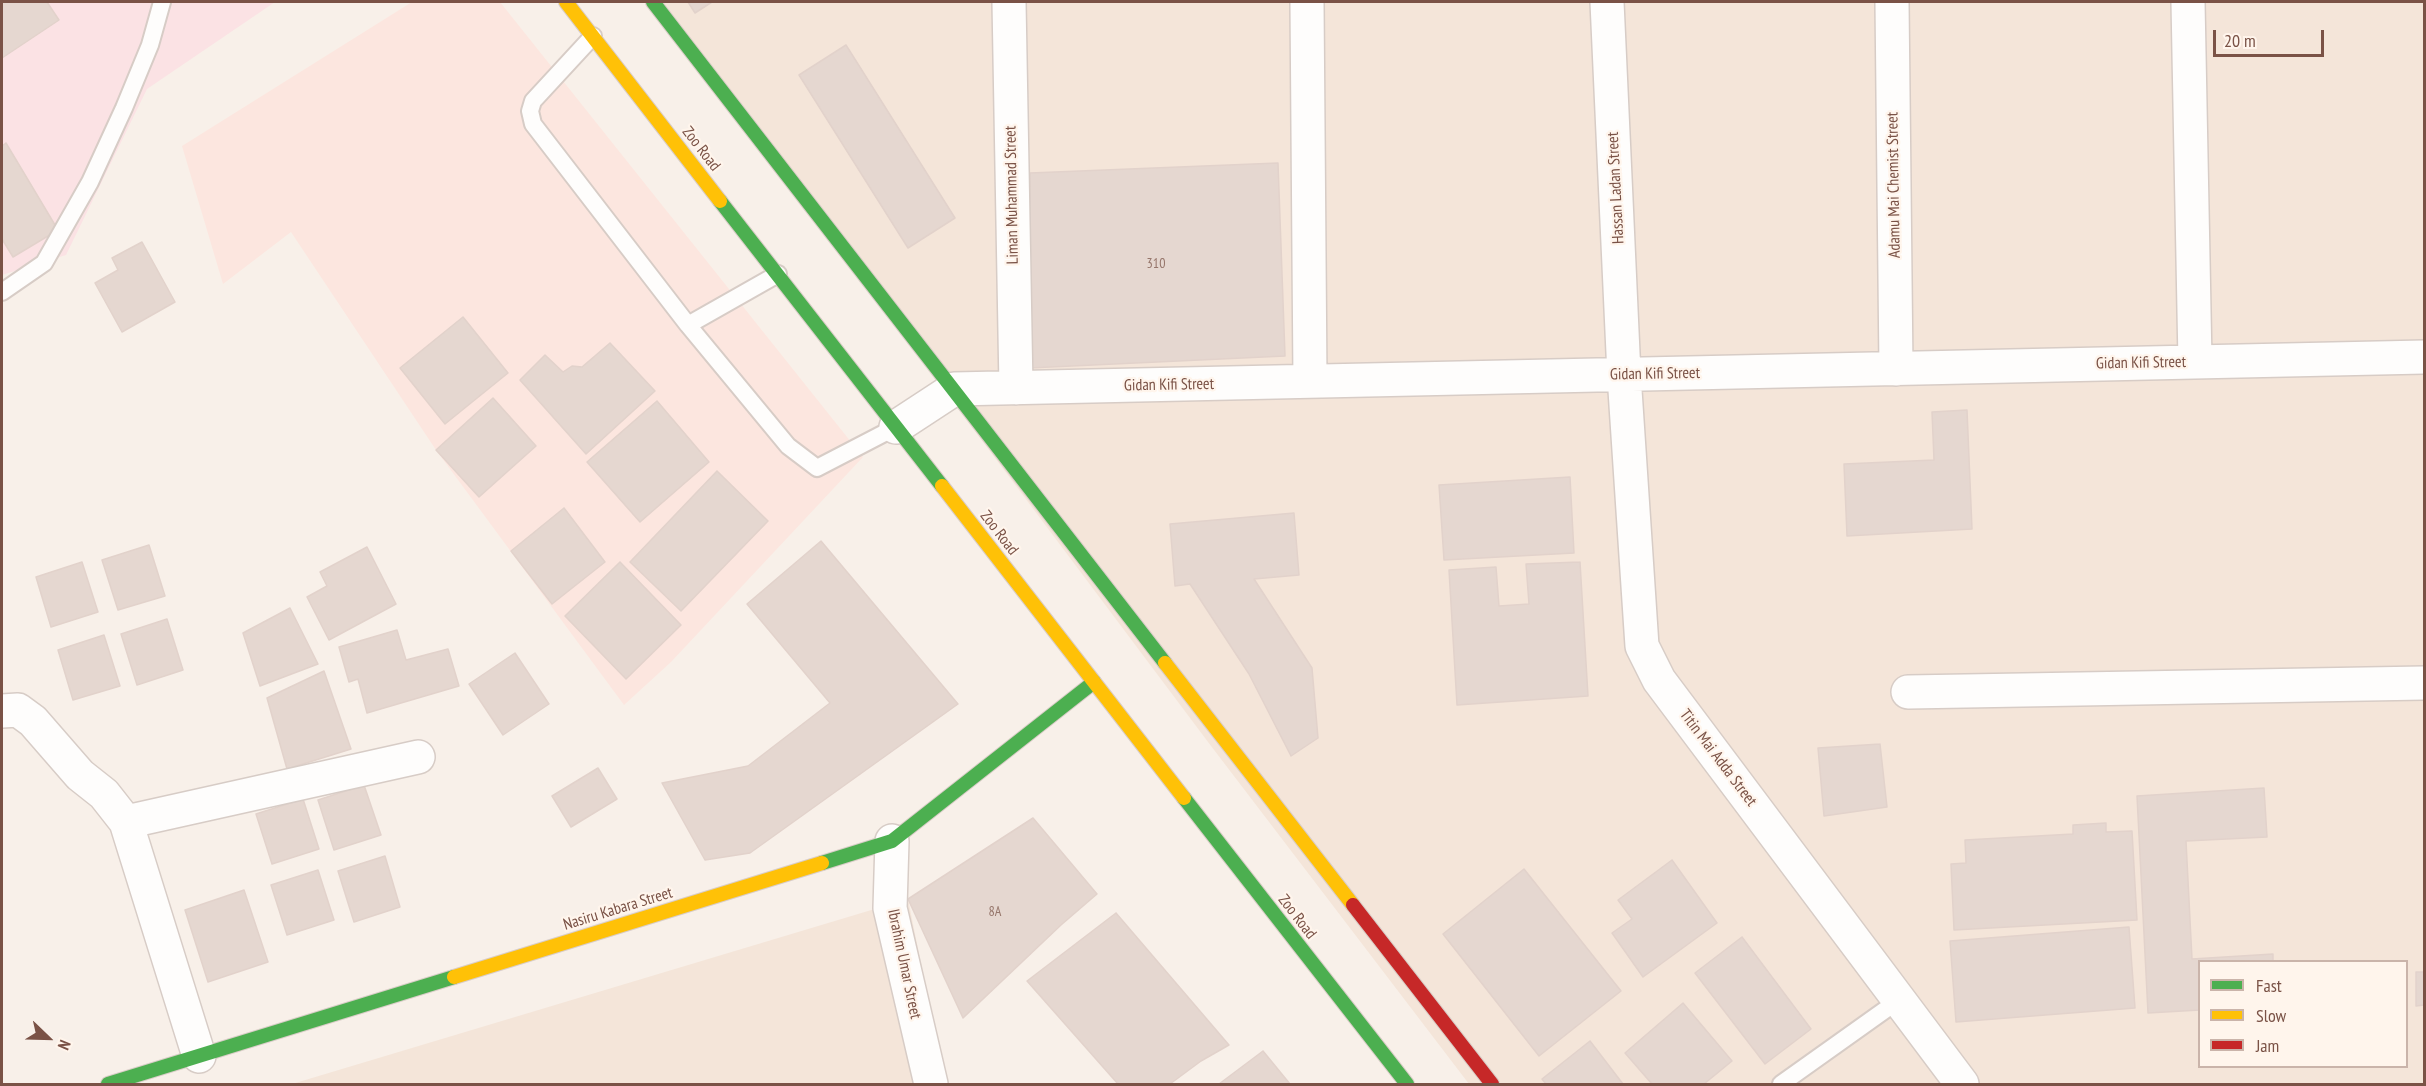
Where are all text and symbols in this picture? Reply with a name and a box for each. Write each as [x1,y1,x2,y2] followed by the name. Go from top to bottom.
[2216,18,2327,56] scale bar
[2224,29,2256,52] text: 20 m
[1883,112,1905,258] street label: Adamu Mai Chemist Street
[678,123,724,175] street label: Zoo Road
[1001,126,1023,264] street label: Liman Muhammad Street
[1603,131,1629,245] street label: Hassan Ladan Street
[1147,256,1165,272] house number: 310
[2096,353,2186,373] street label: Gidan Kifi Street
[1610,364,1700,384] street label: Gidan Kifi Street
[1124,375,1214,395] street label: Gidan Kifi Street
[976,507,1022,559] street label: Zoo Road
[1675,706,1761,810] street label: Titin Mai Adda Street
[561,883,675,935] street label: Nasiru Kabara Street
[1274,891,1320,943] street label: Zoo Road
[989,904,1001,920] house number: 8A
[883,907,925,1021] street label: Ibrahim Umar Street
[2198,960,2408,1068] legend
[2256,974,2282,997] text: Fast
[2256,1004,2286,1027] text: Slow
[18,1008,78,1068] north arrow
[2256,1034,2279,1057] text: Jam
[54,1037,75,1053] text: N

